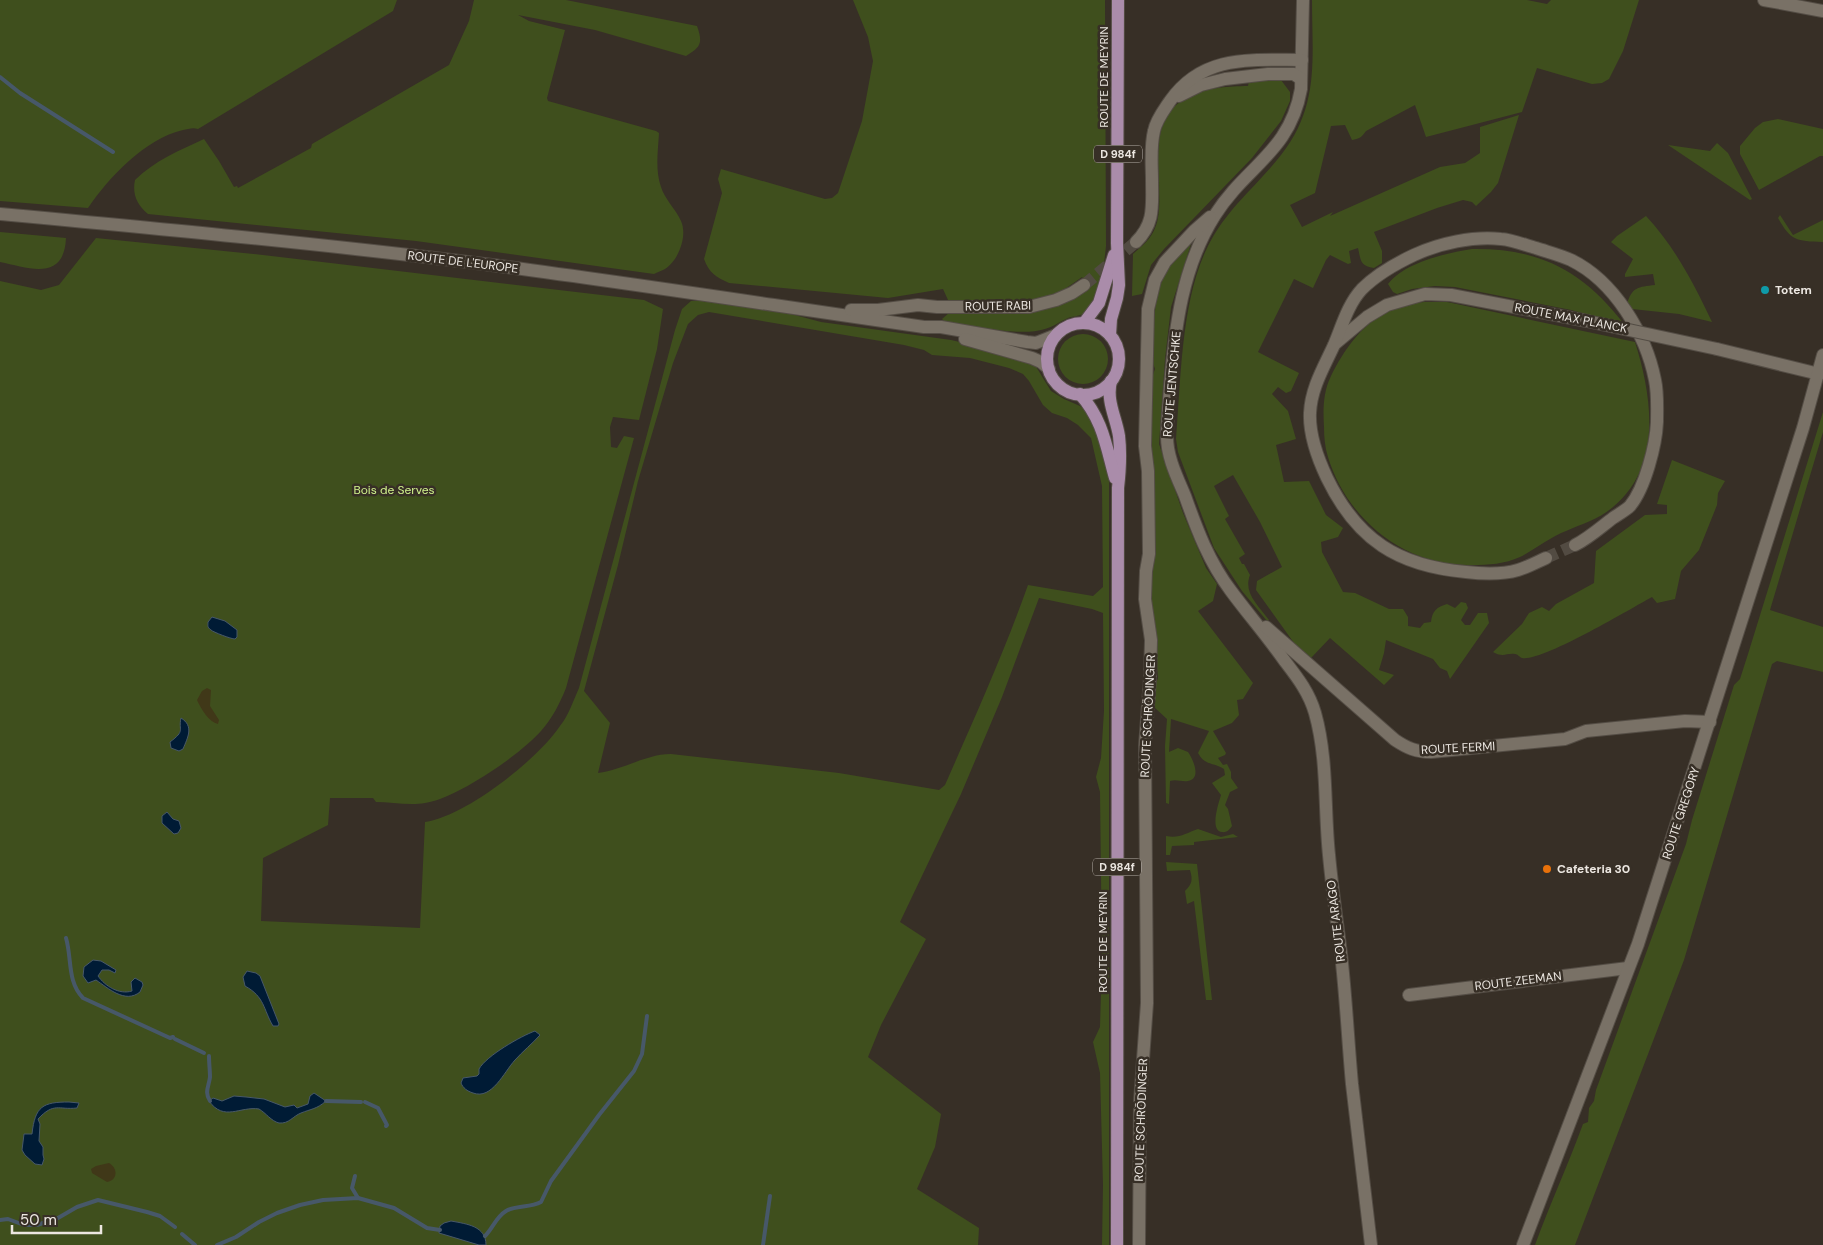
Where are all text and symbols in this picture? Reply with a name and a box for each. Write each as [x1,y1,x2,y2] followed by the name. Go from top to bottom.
[1096,26,1112,128] street label: ROUTE DE MEYRIN
[1094,146,1142,162] road number: D 984f
[407,247,520,277] street label: ROUTE DE L'EUROPE
[1775,282,1812,298] place label: Totem
[1759,284,1771,296] marker: Totem
[965,297,1031,315] street label: ROUTE RABI
[1513,299,1629,337] street label: ROUTE MAX PLANCK
[1159,330,1185,438] street label: ROUTE JENTSCHKE
[353,482,435,498] park label: Bois de Serves
[1137,654,1159,778] street label: ROUTE SCHRÖDINGER
[1421,738,1495,758] street label: ROUTE FERMI
[1659,765,1703,861] street label: ROUTE GREGORY
[1093,859,1141,876] road number: D 984f
[1557,861,1630,877] place label: Cafeteria 30
[1541,863,1553,875] marker: Cafeteria 30
[1323,879,1349,963] street label: ROUTE ARAGO
[1095,891,1111,993] street label: ROUTE DE MEYRIN
[1474,968,1562,994] street label: ROUTE ZEEMAN
[1131,1058,1151,1182] street label: ROUTE SCHRÖDINGER
[12,1202,101,1234] scale bar
[20,1210,57,1230] text: 50 m

